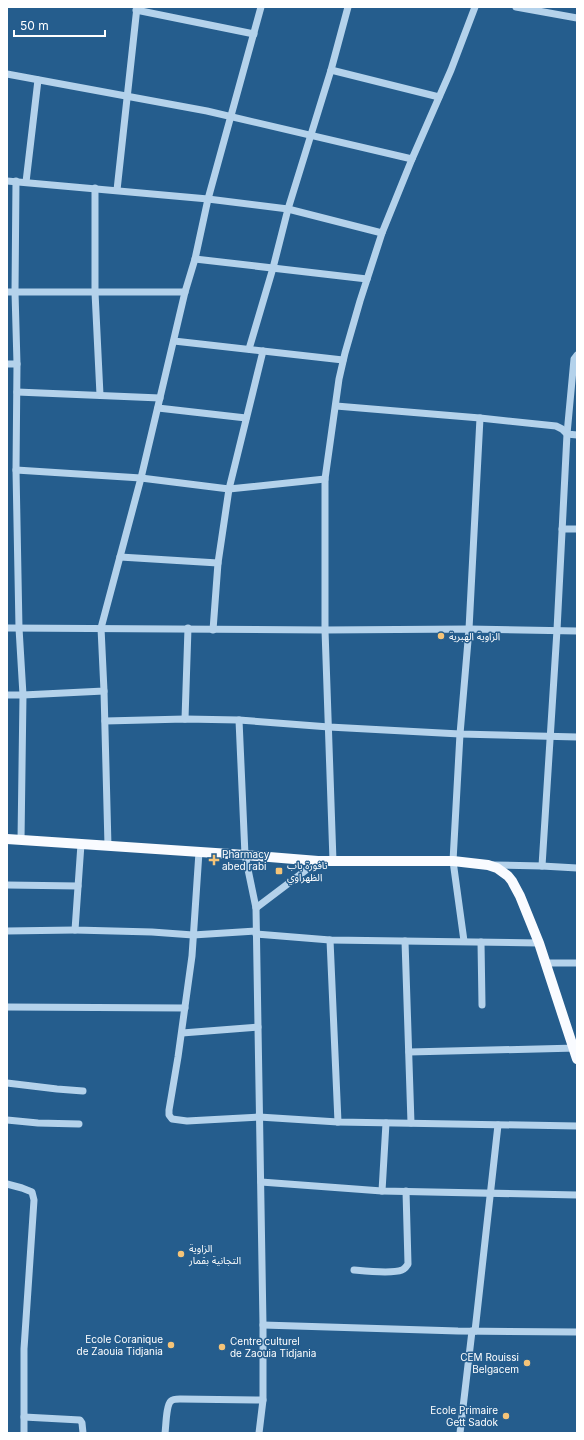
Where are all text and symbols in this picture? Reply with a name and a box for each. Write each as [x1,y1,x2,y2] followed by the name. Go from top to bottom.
[14,12,105,38] scale bar
[20,18,49,33] text: 50 m
[449,630,500,643] place label: الزاوية الهبرية
[436,631,446,641] marker: الزاوية الهبرية
[222,848,270,872] place label: Pharmacy abed rabi
[209,855,219,865] marker: Pharmacy abed rabi
[287,859,328,885] place label: نافورة باب الظهراوي
[274,866,284,876] marker: نافورة باب الظهراوي
[188,1242,241,1267] place label: الزاوية التجانية بقمار
[176,1249,186,1259] marker: الزاوية التجانية بقمار
[77,1333,163,1357] place label: Ecole Coranique de Zaouia Tidjania
[230,1335,316,1359] place label: Centre culturel de Zaouia Tidjania
[166,1340,176,1350] marker: Ecole Coranique de Zaouia Tidjania
[217,1342,227,1352] marker: Centre culturel de Zaouia Tidjania
[460,1351,519,1375] place label: CEM Rouissi Belgacem
[522,1358,532,1368] marker: CEM Rouissi Belgacem
[430,1404,499,1428] place label: Ecole Primaire Gett Sadok
[501,1411,511,1421] marker: Ecole Primaire Gett Sadok

